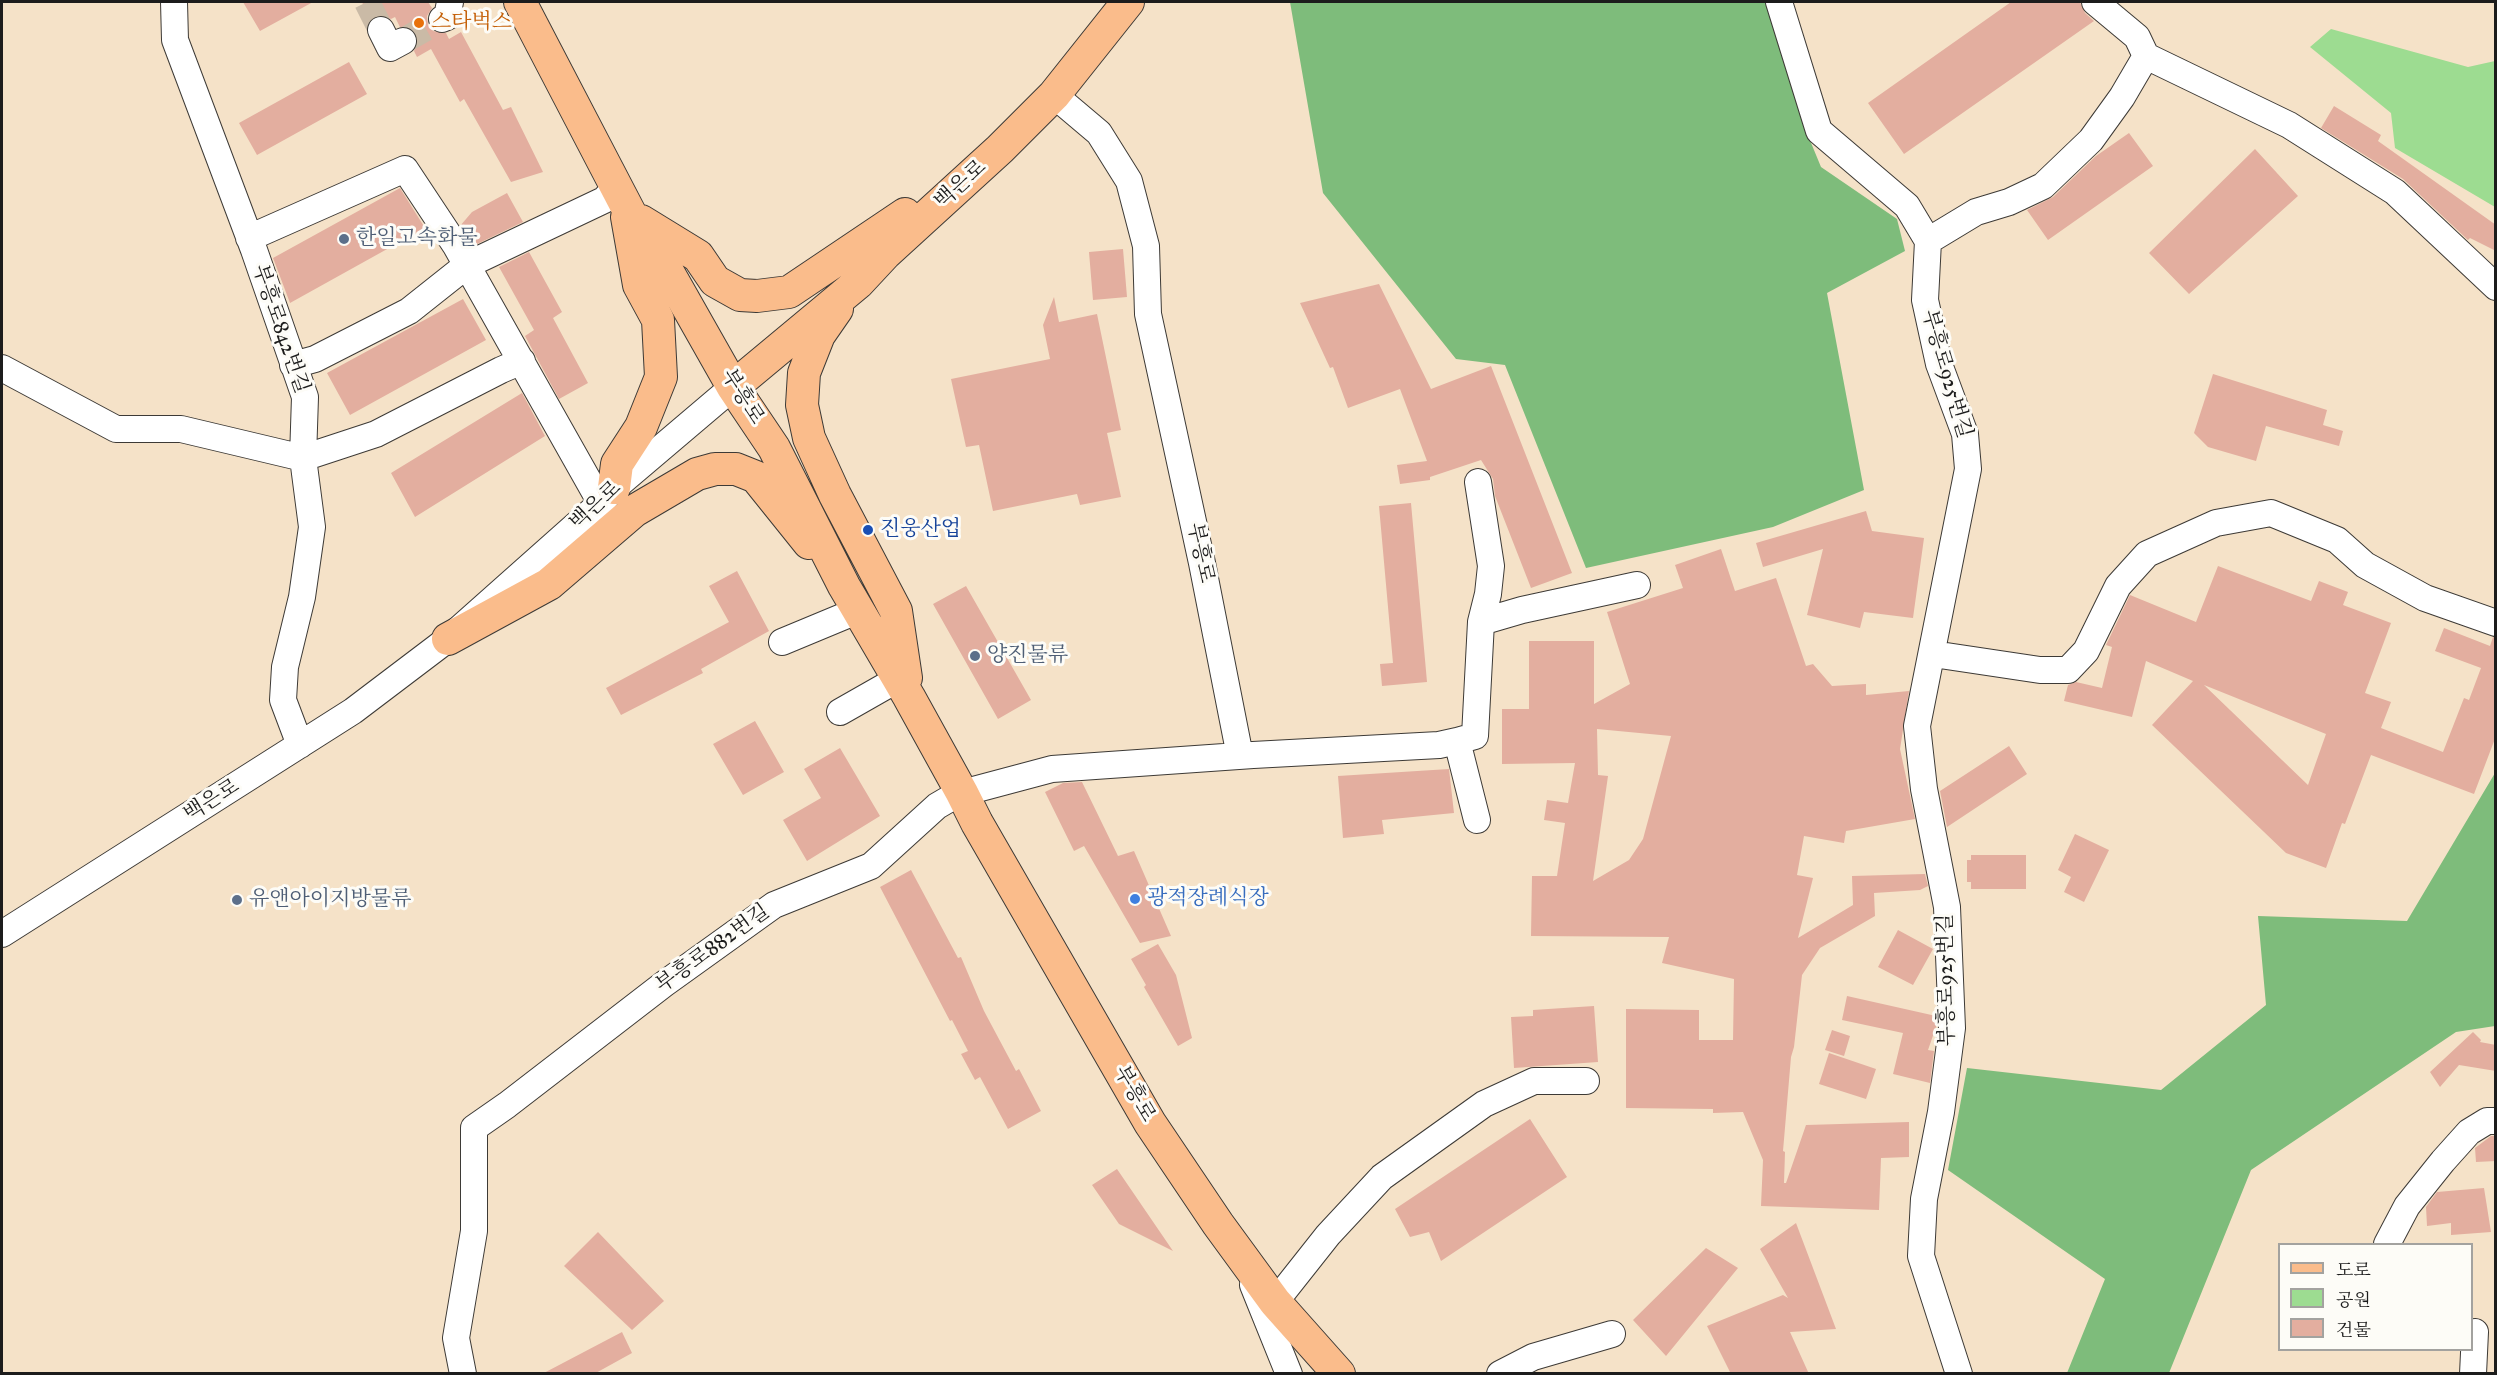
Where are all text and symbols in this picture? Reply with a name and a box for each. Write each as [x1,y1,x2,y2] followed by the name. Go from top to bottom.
[431,10,512,36] place label: 스타벅스
[412,16,426,30] marker: 스타벅스
[930,155,992,215] street label: 백은로
[356,226,478,252] place label: 한일고속화물
[337,232,351,246] marker: 한일고속화물
[246,261,314,397] street label: 부흥로842번길
[1916,307,1976,441] street label: 부흥로925번길
[715,365,769,429] street label: 부흥로
[565,476,627,536] street label: 백은로
[880,517,961,543] place label: 진웅산업
[1181,521,1219,585] street label: 부흥로
[861,523,875,537] marker: 진웅산업
[987,643,1068,669] place label: 양진물류
[968,649,982,663] marker: 양진물류
[180,774,244,828] street label: 백은로
[1147,886,1269,912] place label: 광적장례식장
[249,887,411,913] place label: 유앤아이지방물류
[1128,892,1142,906] marker: 광적장례식장
[230,893,244,907] marker: 유앤아이지방물류
[651,899,775,999] street label: 부흥로882번길
[1933,913,1961,1047] street label: 부흥로925번길
[1108,1061,1160,1127] street label: 부흥로
[2278,1243,2473,1351] legend
[2336,1259,2371,1281] text: 도로
[2336,1289,2371,1311] text: 공원
[2336,1319,2371,1341] text: 건물

